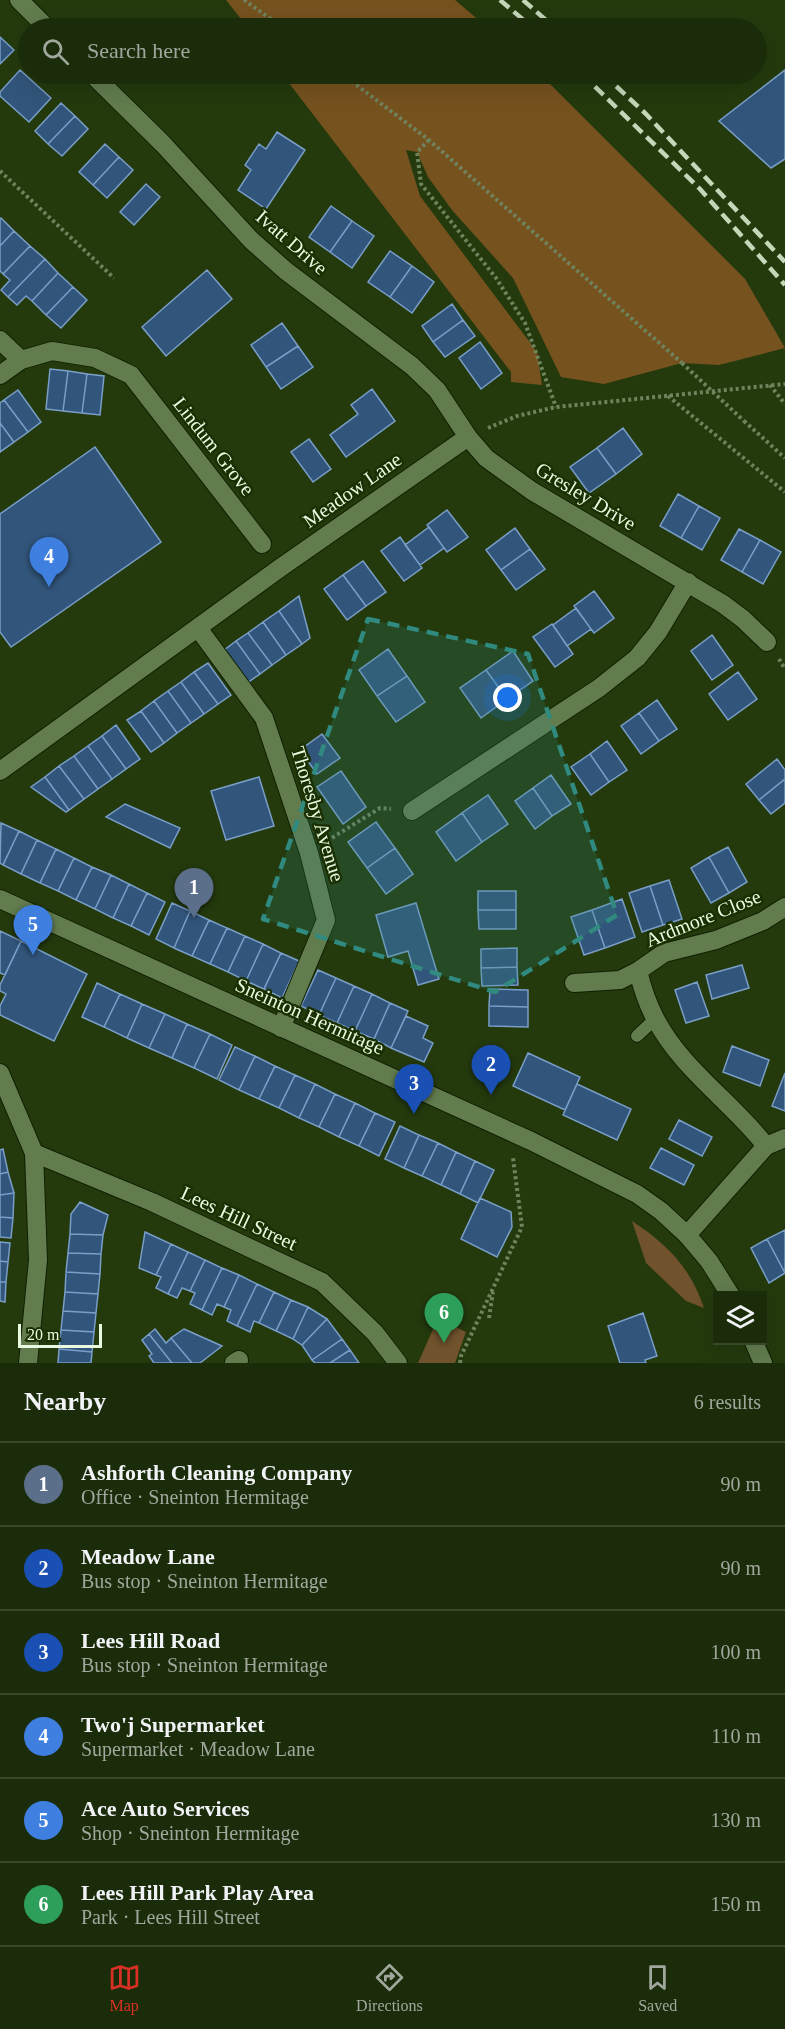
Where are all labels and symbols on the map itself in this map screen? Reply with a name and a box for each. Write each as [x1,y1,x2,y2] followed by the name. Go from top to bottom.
[252,205,332,279] street label: Ivatt Drive
[169,393,259,499] street label: Lindum Grove
[299,448,405,532] street label: Meadow Lane
[532,458,640,535] street label: Gresley Drive
[29,538,68,587] pin: 4
[493,683,522,712] your location
[286,744,349,885] street label: Thoresby Avenue
[174,868,214,918] pin: 1
[642,885,764,951] street label: Ardmore Close
[14,906,52,955] pin: 5
[232,973,388,1060] street label: Sneinton Hermitage
[472,1046,510,1095] pin: 2
[394,1064,434,1114] pin: 3
[177,1182,301,1255] street label: Lees Hill Street
[424,1294,464,1343] pin: 6
[18,1321,102,1348] scale bar

